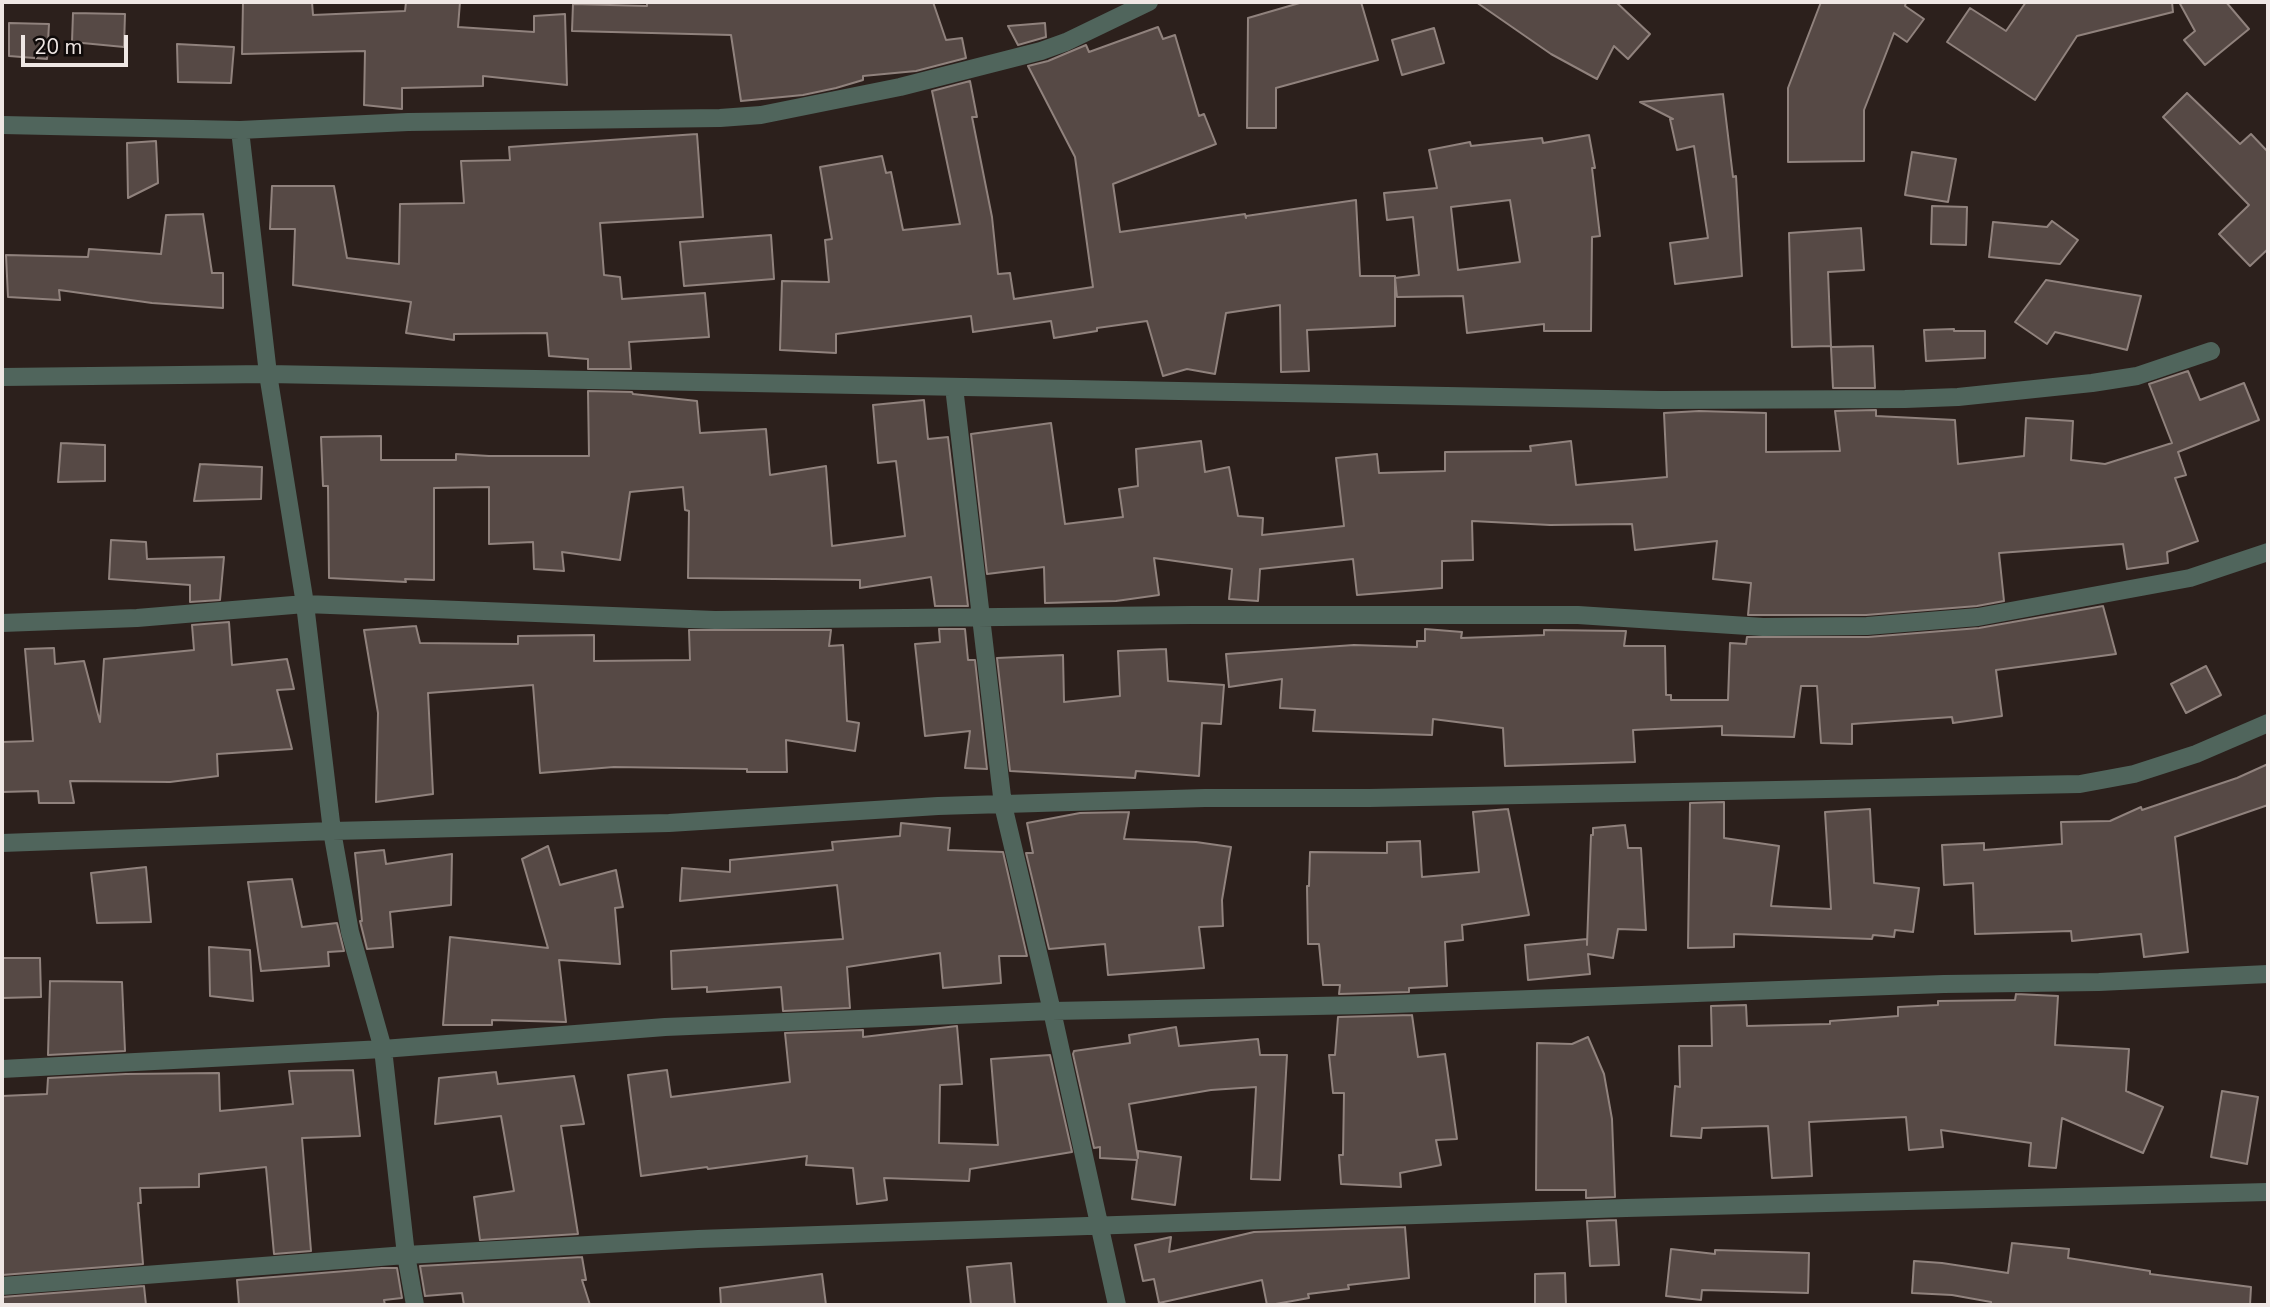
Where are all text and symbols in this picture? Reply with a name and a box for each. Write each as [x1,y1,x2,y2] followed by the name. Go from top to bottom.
[24,21,131,65] scale bar
[34,33,83,61] text: 20 m

